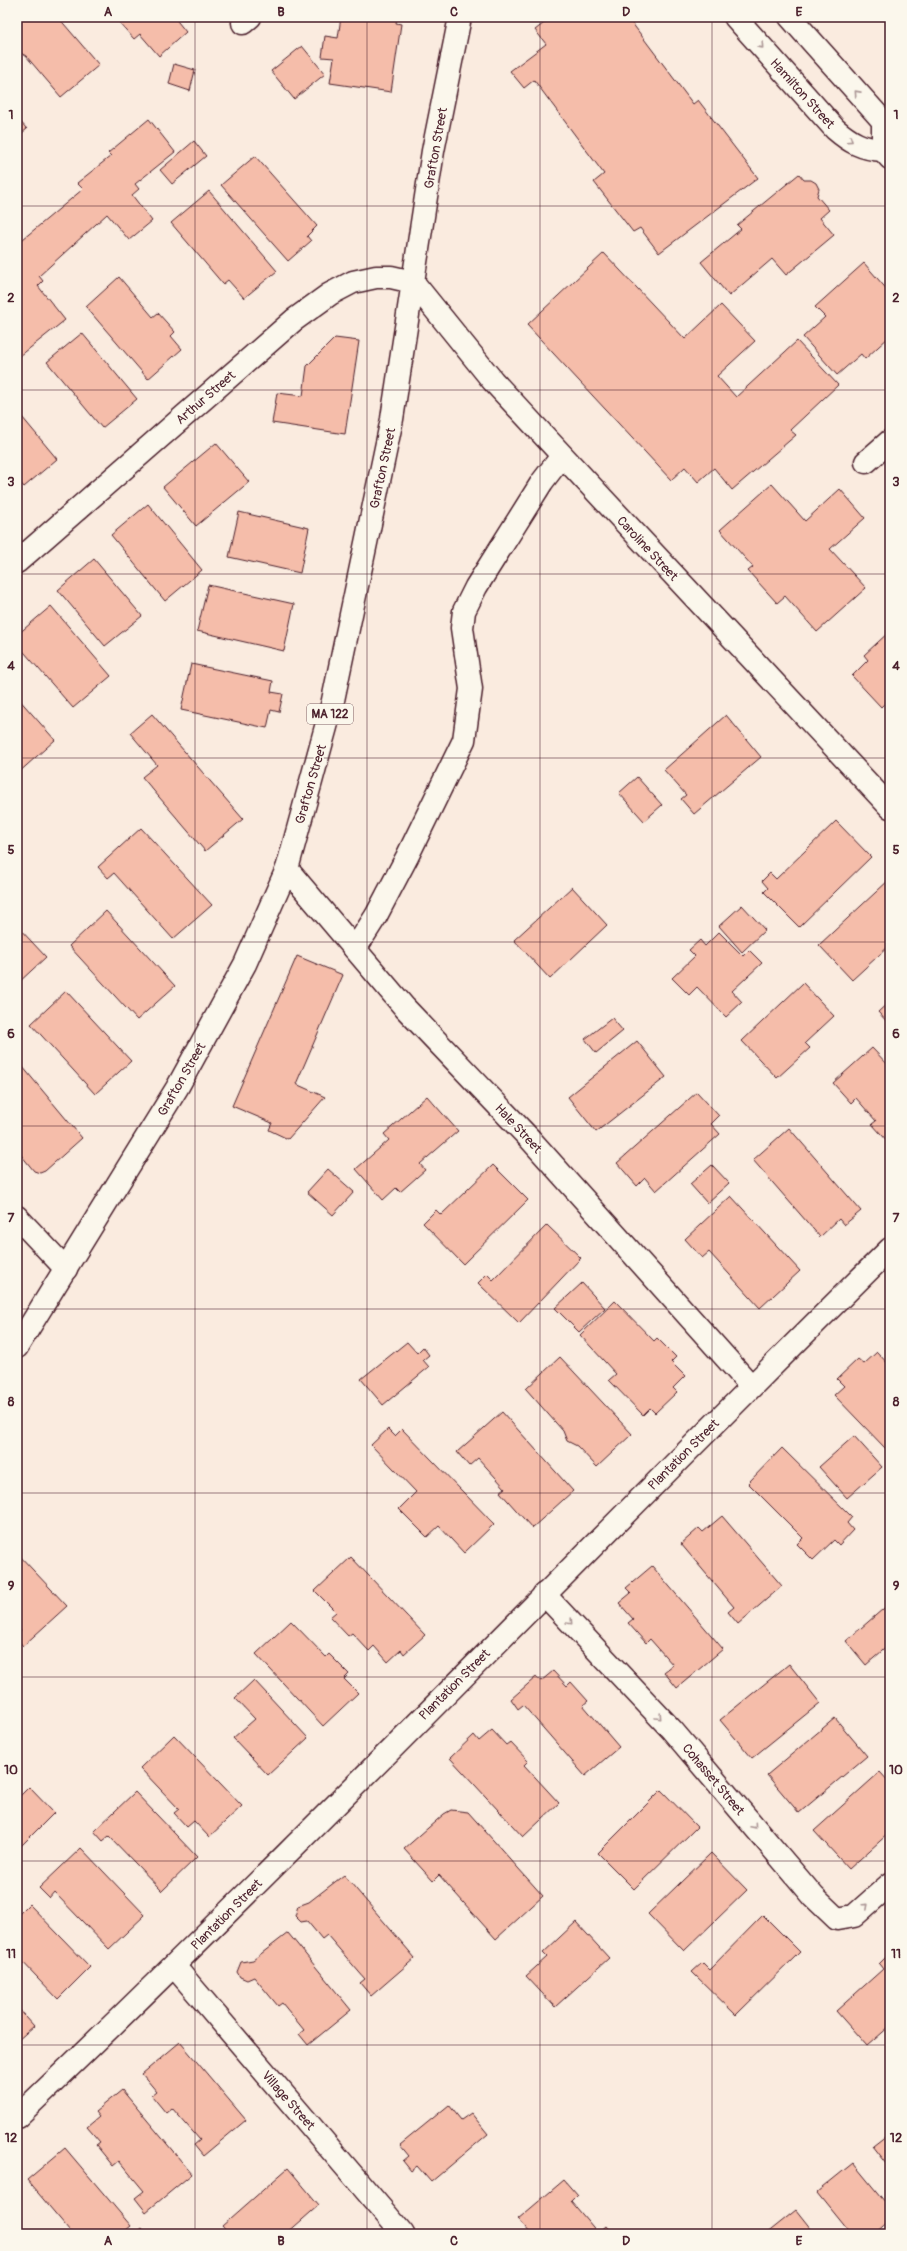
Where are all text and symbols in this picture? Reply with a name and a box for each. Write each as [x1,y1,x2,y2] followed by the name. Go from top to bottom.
[104,4,113,20] text: A
[277,4,285,20] text: B
[450,4,458,20] text: C
[622,4,630,20] text: D
[796,4,803,20] text: E
[756,41,764,49] one-way arrow
[767,55,838,133] street label: Hamilton Street
[855,90,862,97] one-way arrow
[421,106,451,190] street label: Grafton Street
[8,107,14,123] text: 1
[893,107,899,123] text: 1
[846,136,853,143] one-way arrow
[7,290,15,306] text: 2
[892,290,900,306] text: 2
[173,367,239,428] street label: Arthur Street
[367,426,399,510] street label: Grafton Street
[7,474,15,490] text: 3
[892,474,900,490] text: 3
[613,513,682,585] street label: Caroline Street
[7,658,15,674] text: 4
[892,658,900,674] text: 4
[307,704,353,724] road number: MA 122
[292,742,330,826] street label: Grafton Street
[7,842,15,858] text: 5
[892,842,900,858] text: 5
[7,1026,15,1042] text: 6
[892,1026,900,1042] text: 6
[154,1039,210,1119] street label: Grafton Street
[491,1101,546,1157] street label: Hale Street
[8,1210,15,1226] text: 7
[893,1210,900,1226] text: 7
[8,1394,15,1410] text: 8
[893,1394,900,1410] text: 8
[645,1415,723,1494] street label: Plantation Street
[8,1578,15,1594] text: 9
[893,1578,900,1594] text: 9
[566,1617,573,1625] one-way arrow
[416,1645,494,1724] street label: Plantation Street
[655,1712,662,1720] one-way arrow
[679,1741,748,1819] street label: Cohasset Street
[4,1762,18,1778] text: 10
[889,1762,903,1778] text: 10
[749,1821,756,1829] one-way arrow
[188,1875,266,1954] street label: Plantation Street
[861,1903,869,1910] one-way arrow
[6,1946,16,1962] text: 11
[891,1946,901,1962] text: 11
[258,2068,319,2134] street label: Village Street
[5,2130,17,2146] text: 12
[890,2130,902,2146] text: 12
[104,2233,113,2249] text: A
[277,2233,285,2249] text: B
[450,2233,458,2249] text: C
[622,2233,630,2249] text: D
[796,2233,803,2249] text: E

